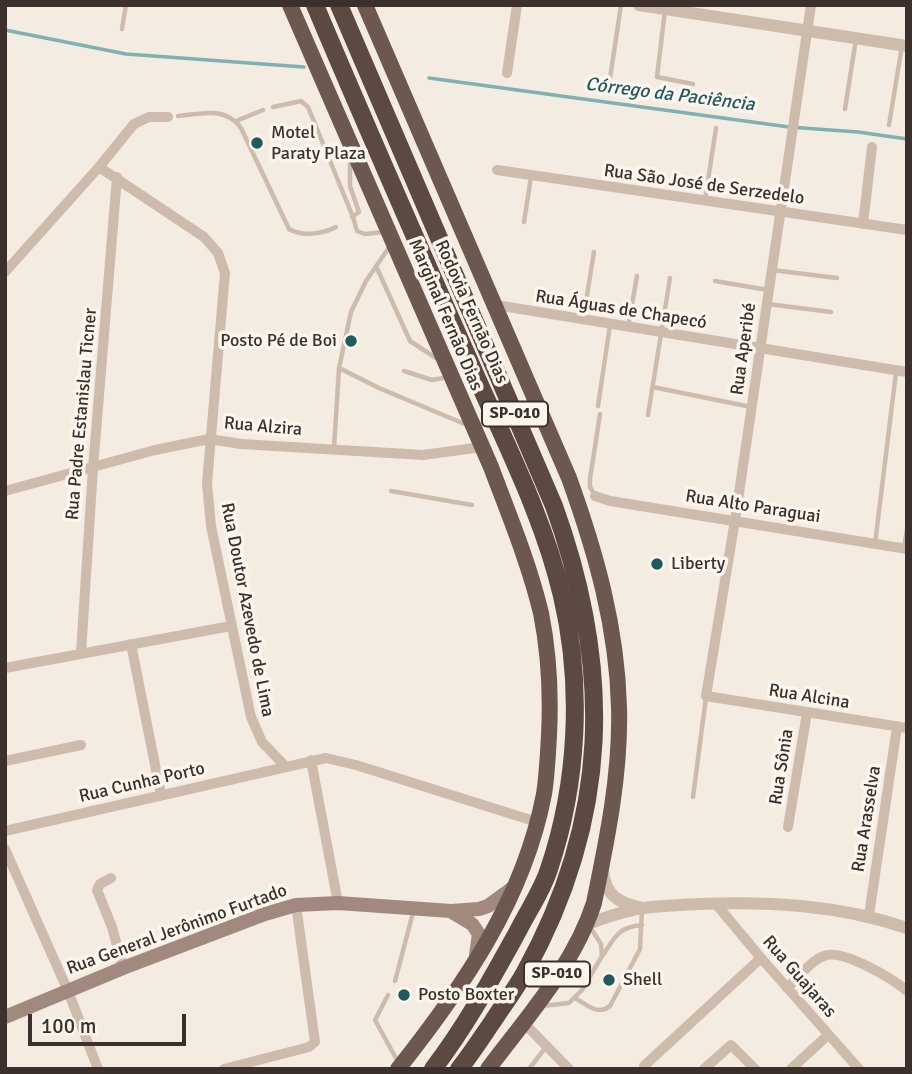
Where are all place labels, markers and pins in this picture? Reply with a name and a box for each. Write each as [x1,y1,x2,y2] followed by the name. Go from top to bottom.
[271,122,366,164] place label: Motel Paraty Plaza
[249,135,265,151] marker: Motel Paraty Plaza
[220,330,337,352] place label: Posto Pé de Boi
[343,333,359,349] marker: Posto Pé de Boi
[671,553,725,575] place label: Liberty
[649,556,665,572] marker: Liberty
[623,969,662,991] place label: Shell
[601,972,617,988] marker: Shell
[418,984,514,1006] place label: Posto Boxter
[396,987,412,1003] marker: Posto Boxter

